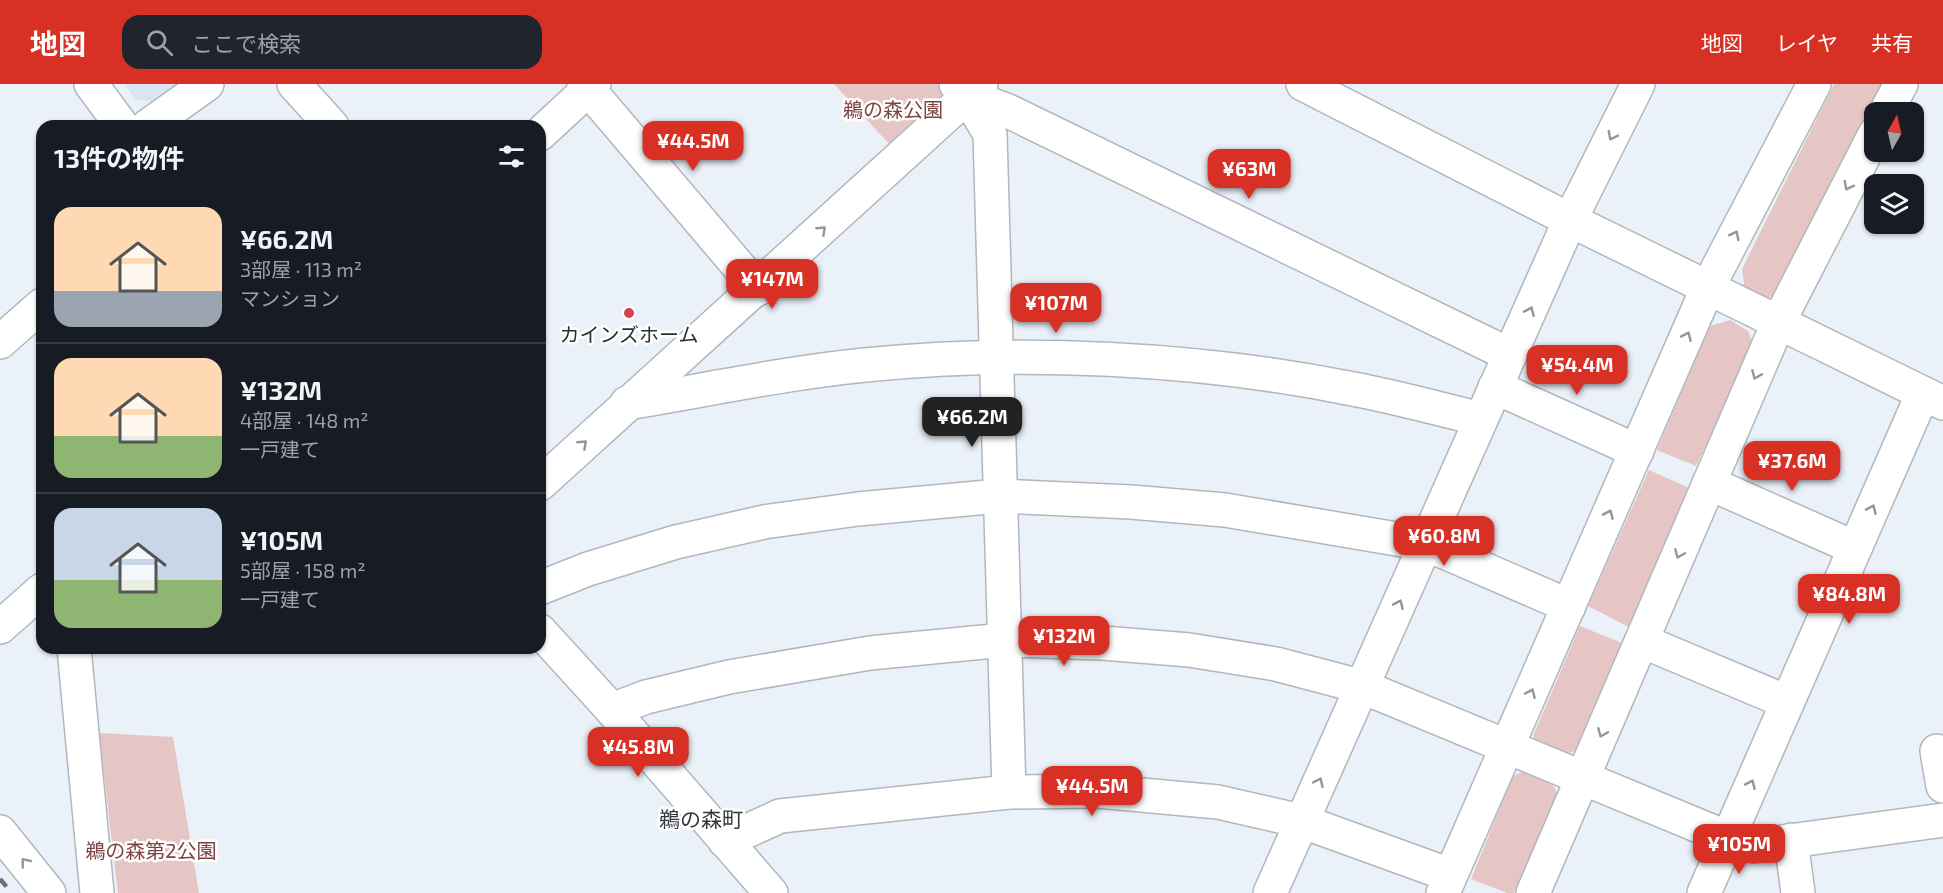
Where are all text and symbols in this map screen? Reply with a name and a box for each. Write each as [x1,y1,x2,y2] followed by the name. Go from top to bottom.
[122,15,542,69] search box
[30,26,86,60] text: 地図
[143,26,176,59] icon: search
[191,30,301,56] text: ここで検索
[1701,30,1743,55] text: 地図
[1776,30,1838,55] text: レイヤ
[1871,30,1913,55] text: 共有
[843,97,943,121] park label: 鵜の森公園
[1864,102,1924,162] north arrow
[1864,102,1924,234] map controls
[644,121,742,172] pin: ¥44.5M
[657,128,729,152] text: ¥44.5M
[1607,130,1619,141] one-way arrow
[495,140,528,173] icon: filters
[54,142,184,173] text: 13件の物件
[1213,149,1285,200] pin: ¥63M
[1222,156,1276,180] text: ¥63M
[1864,174,1924,234] button: layers
[1844,180,1855,190] one-way arrow
[240,223,333,254] text: ¥66.2M
[815,226,826,237] one-way arrow
[102,231,174,303] icon: home
[1728,231,1740,242] one-way arrow
[240,257,362,281] text: 3部屋 · 113 m²
[730,259,814,310] pin: ¥147M
[740,266,804,290] text: ¥147M
[1014,283,1098,334] pin: ¥107M
[240,286,340,310] text: マンション
[1024,290,1088,314] text: ¥107M
[622,306,636,320] marker: カインズホーム
[1522,306,1534,317] one-way arrow
[560,322,699,346] place label: カインズホーム
[1680,331,1692,342] one-way arrow
[1528,345,1626,396] pin: ¥54.4M
[1541,352,1613,376] text: ¥54.4M
[1751,369,1763,380] one-way arrow
[240,374,322,405] text: ¥132M
[102,382,174,454] icon: home
[923,397,1021,448] pin: ¥66.2M
[936,404,1008,428] text: ¥66.2M
[240,408,369,432] text: 4部屋 · 148 m²
[240,437,320,461] text: 一戸建て
[576,440,586,451] one-way arrow
[1743,441,1841,492] pin: ¥37.6M
[1757,448,1827,472] text: ¥37.6M
[1864,505,1876,516] one-way arrow
[1602,510,1614,521] one-way arrow
[1395,516,1493,567] pin: ¥60.8M
[1407,523,1481,547] text: ¥60.8M
[240,524,323,555] text: ¥105M
[102,532,174,604] icon: home
[1674,548,1686,559] one-way arrow
[240,558,365,582] text: 5部屋 · 158 m²
[1800,574,1898,625] pin: ¥84.8M
[1812,581,1886,605] text: ¥84.8M
[240,587,320,611] text: 一戸建て
[1392,599,1404,610] one-way arrow
[1022,616,1106,667] pin: ¥132M
[1032,623,1096,647] text: ¥132M
[1524,688,1536,699] one-way arrow
[589,727,687,778] pin: ¥45.8M
[1597,727,1609,738] one-way arrow
[602,734,674,758] text: ¥45.8M
[1043,766,1141,817] pin: ¥44.5M
[1056,773,1128,797] text: ¥44.5M
[1312,777,1324,788] one-way arrow
[1744,779,1756,790] one-way arrow
[659,806,743,831] district label: 鵜の森町
[1697,824,1781,875] pin: ¥105M
[1707,831,1771,855] text: ¥105M
[85,838,217,862] park label: 鵜の森第2公園
[21,858,32,869] one-way arrow

